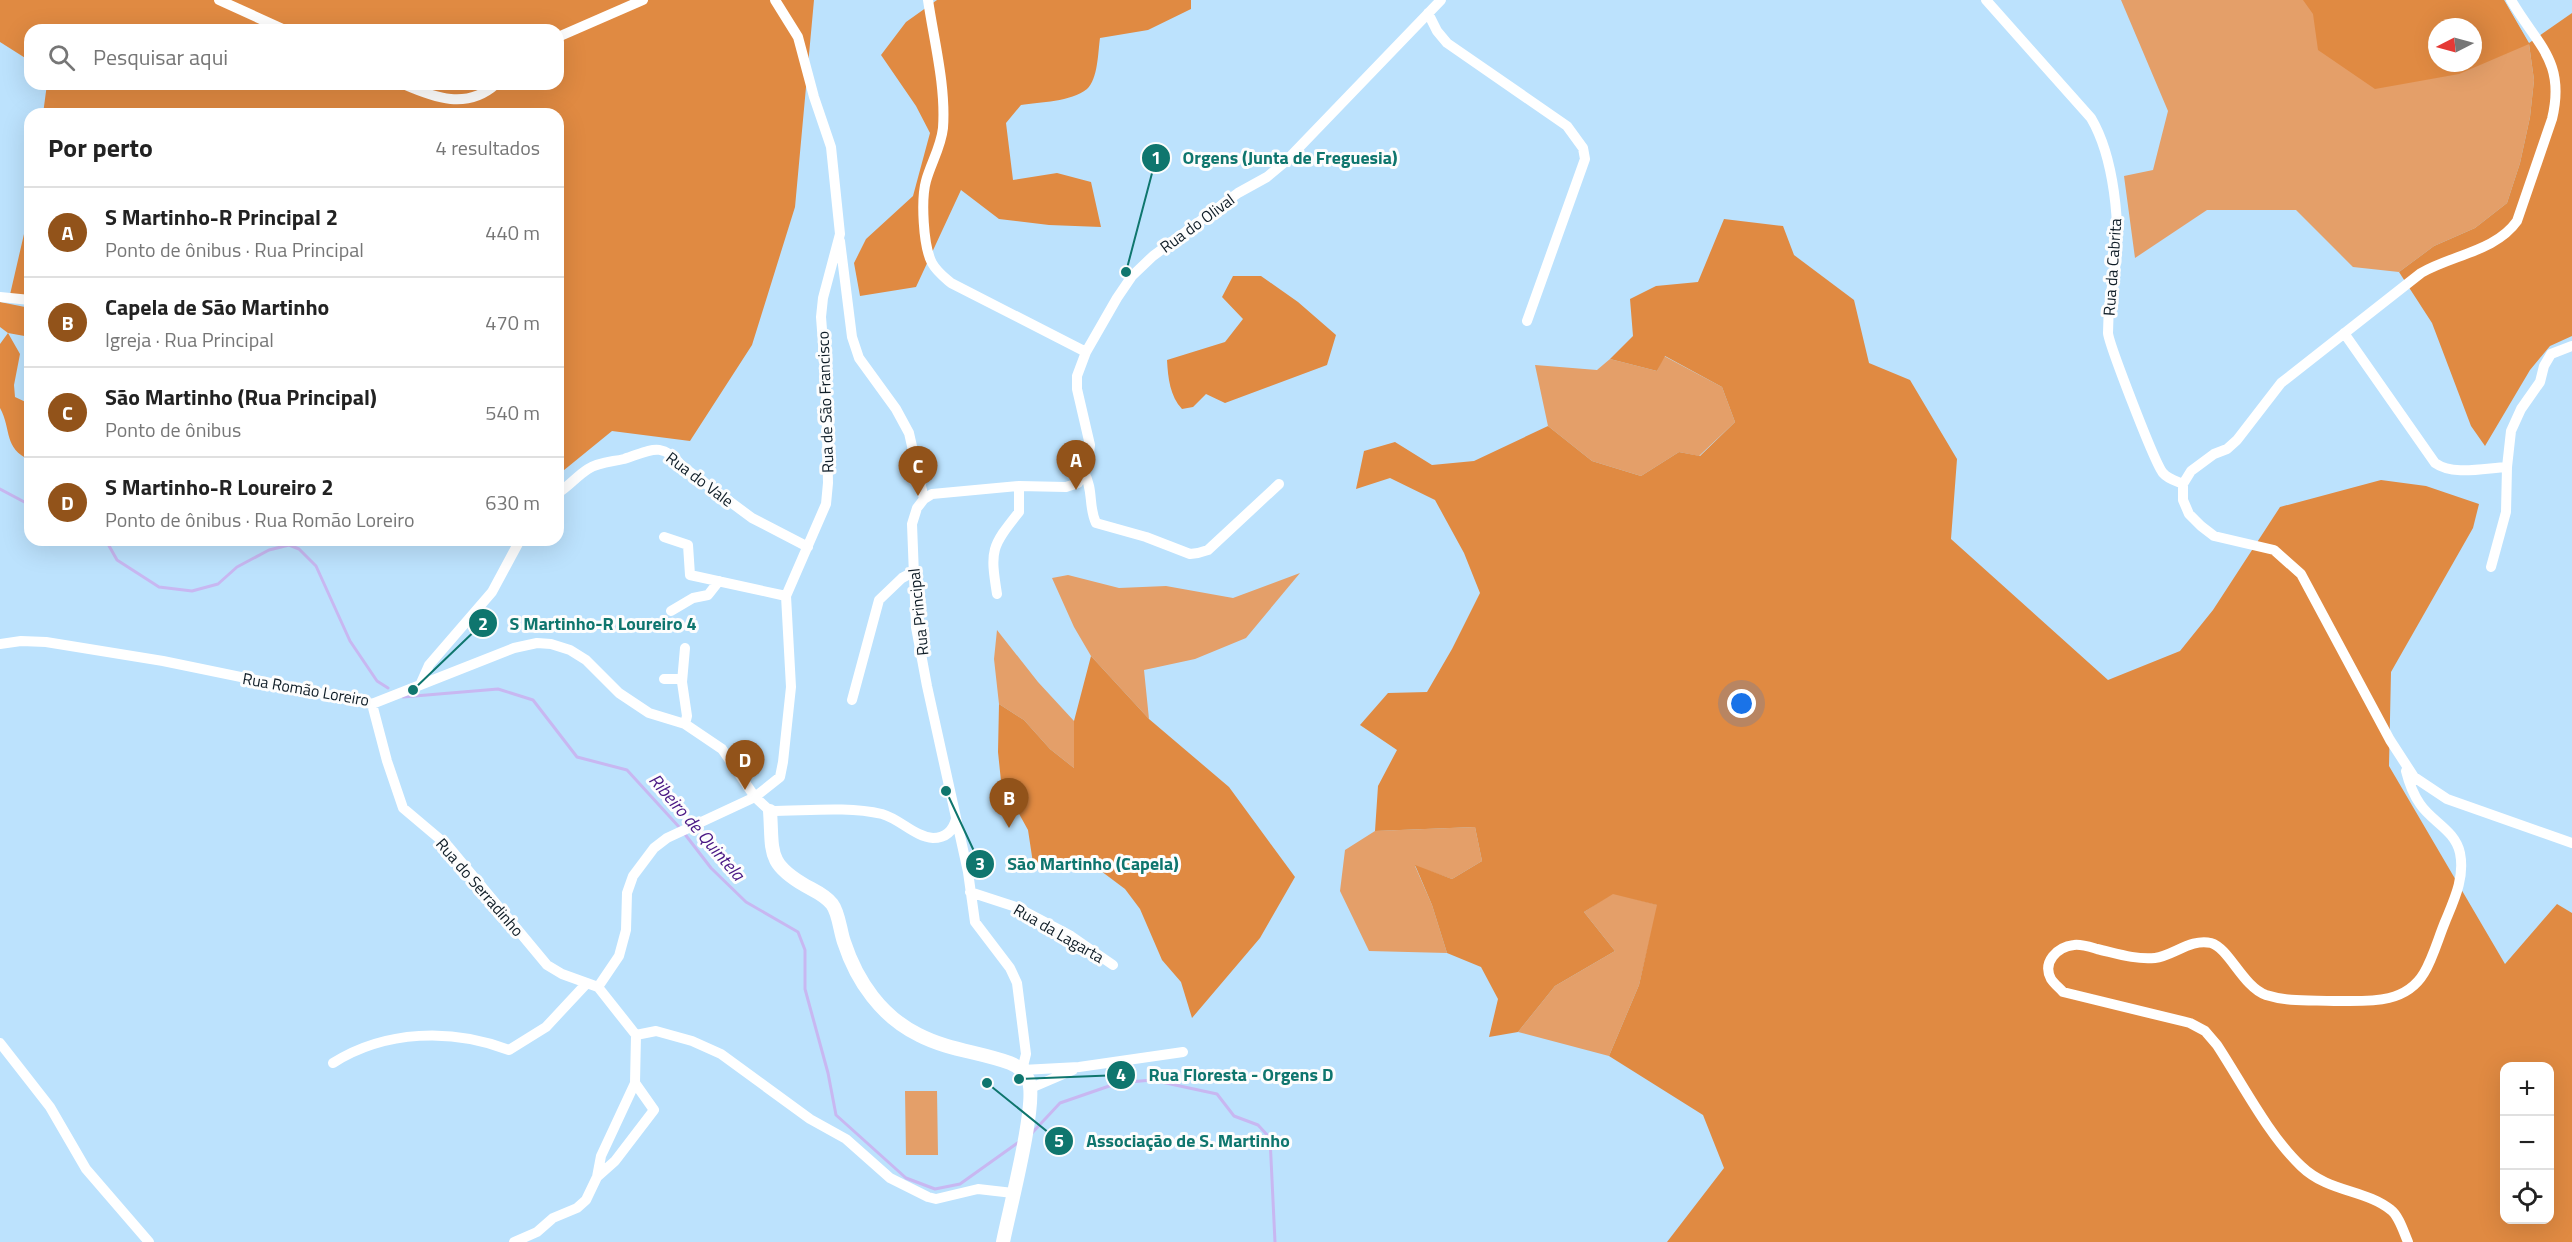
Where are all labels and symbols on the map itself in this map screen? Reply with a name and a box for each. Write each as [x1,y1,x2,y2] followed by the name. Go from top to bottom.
[2428,18,2482,72] north arrow
[1141,140,1410,176] callout: Orgens (Junta de Freguesia)
[1151,144,1161,171] text: 1
[1182,144,1398,171] text: Orgens (Junta de Freguesia)
[1155,188,1239,258] street label: Rua do Olival
[2097,217,2127,317] street label: Rua da Cabrita
[811,331,839,473] street label: Rua de São Francisco
[1056,440,1096,490] pin: A
[661,446,739,512] street label: Rua do Vale
[898,446,938,496] pin: C
[901,567,935,657] street label: Rua Principal
[468,605,709,641] callout: S Martinho-R Loureiro 4
[478,610,488,637] text: 2
[509,610,697,637] text: S Martinho-R Loureiro 4
[241,666,371,712] street label: Rua Romão Loreiro
[1727,689,1756,718] your location
[726,740,764,790] pin: D
[643,767,752,887] water label: Ribeiro de Quintela
[990,778,1028,828] pin: B
[430,832,530,942] street label: Rua do Serradinho
[965,846,1190,882] callout: São Martinho (Capela)
[975,850,985,877] text: 3
[1007,850,1179,877] text: São Martinho (Capela)
[1009,897,1109,969] street label: Rua da Lagarta
[1106,1057,1345,1093] callout: Rua Floresta - Orgens D
[1116,1061,1126,1088] text: 4
[1149,1061,1333,1088] text: Rua Floresta - Orgens D
[1044,1123,1301,1159] callout: Associação de S. Martinho
[1054,1127,1064,1154] text: 5
[1086,1127,1290,1154] text: Associação de S. Martinho

